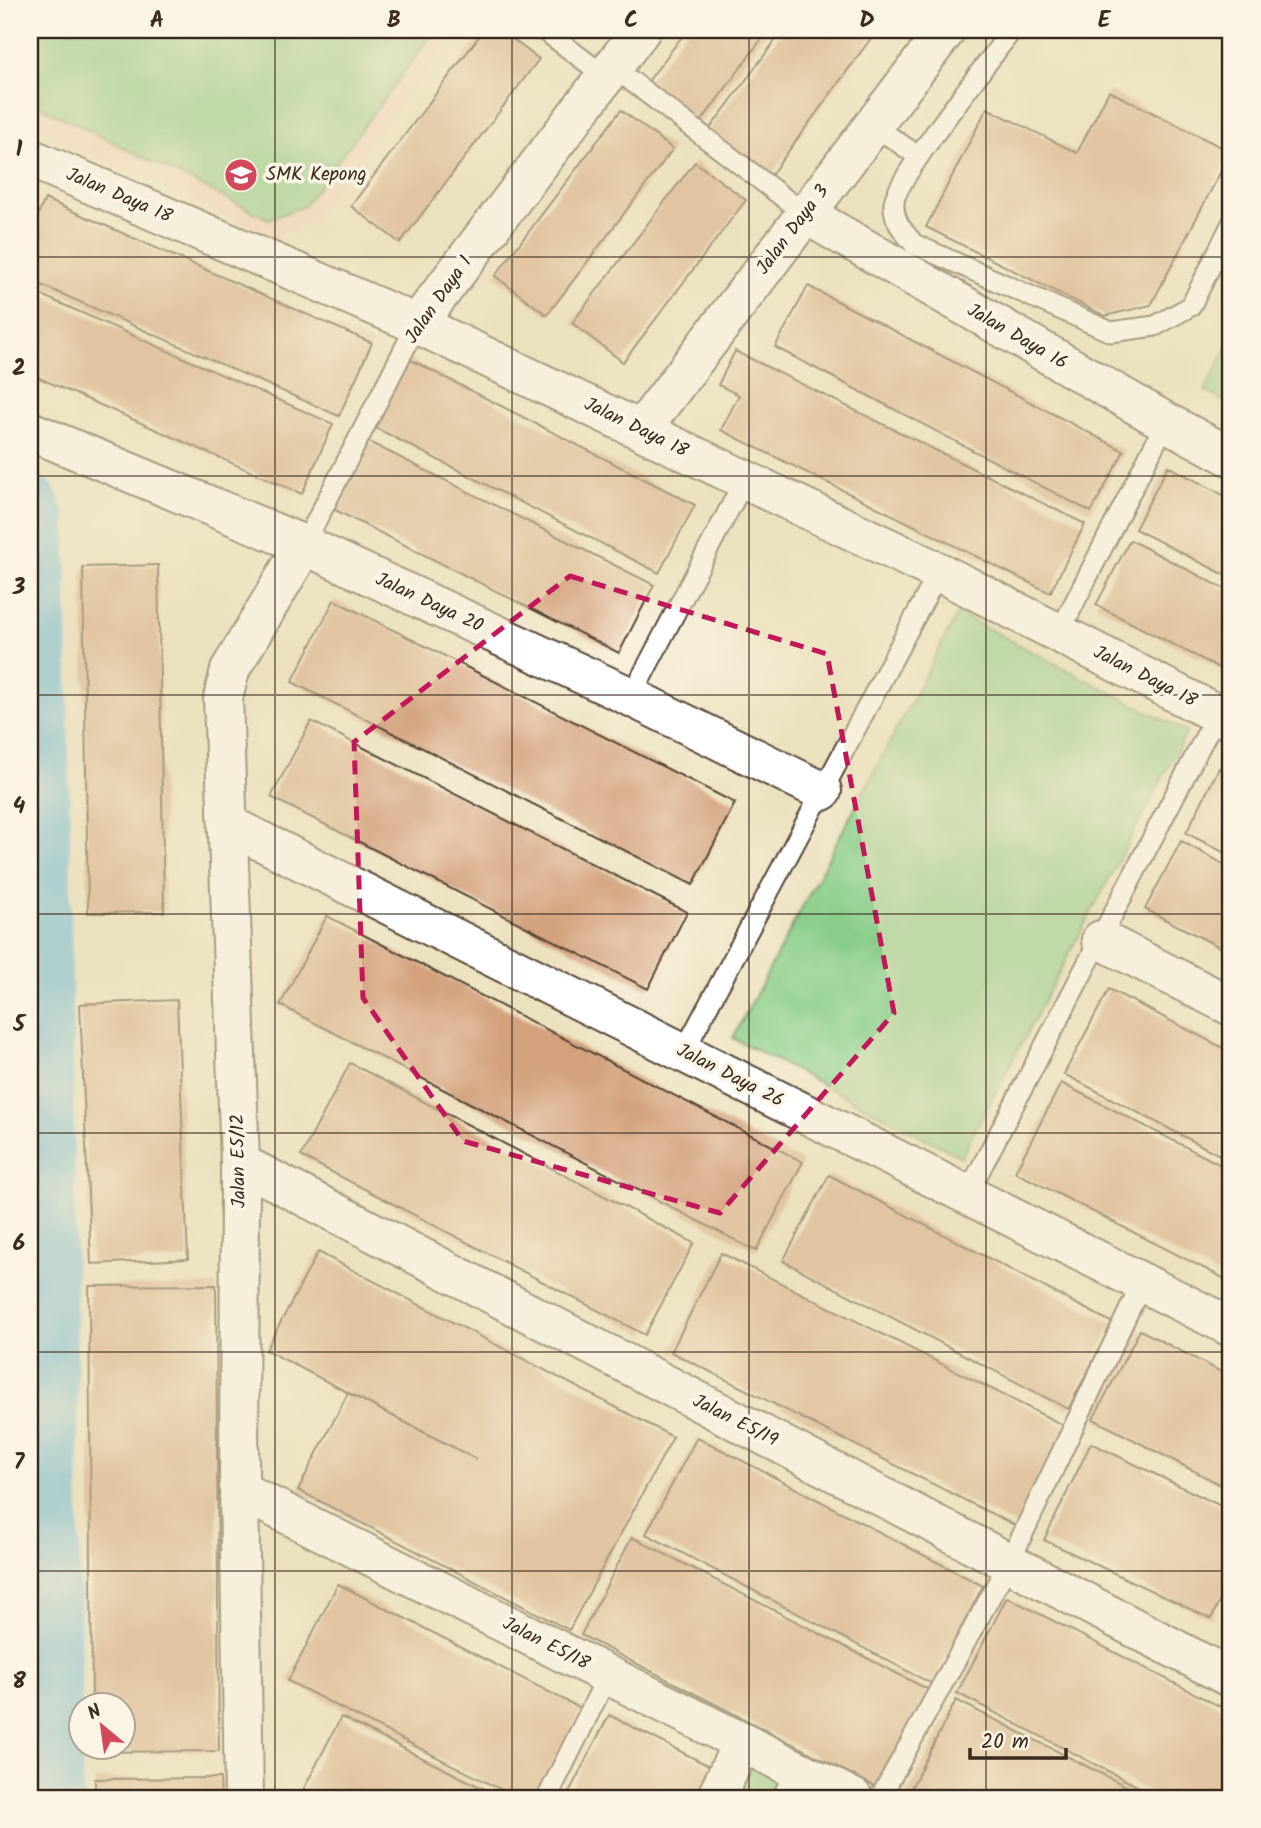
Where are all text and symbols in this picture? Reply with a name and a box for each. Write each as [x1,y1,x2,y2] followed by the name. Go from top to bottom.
[150,3,164,39] text: A
[387,3,401,39] text: B
[624,3,638,39] text: C
[859,3,875,39] text: D
[1098,3,1112,39] text: E
[16,132,23,168] text: 1
[222,156,260,194] school or university icon: SMK Kepong
[61,160,177,232] street label: Jalan Daya 18
[266,160,367,190] place label: SMK Kepong
[749,178,837,282] street label: Jalan Daya 3
[398,250,480,350] street label: Jalan Daya 1
[961,296,1073,378] street label: Jalan Daya 16
[12,351,26,387] text: 2
[579,390,694,467] street label: Jalan Daya 18
[370,565,488,641] street label: Jalan Daya 20
[12,570,26,606] text: 3
[1088,638,1203,716] street label: Jalan Daya 18
[13,789,26,825] text: 4
[12,1007,27,1043] text: 5
[671,1036,789,1116] street label: Jalan Daya 26
[223,1114,255,1208] street label: Jalan E5/12
[13,1226,25,1262] text: 6
[687,1387,783,1455] street label: Jalan E5/19
[14,1445,26,1481] text: 7
[497,1609,595,1679] street label: Jalan E5/18
[12,1664,26,1700] text: 8
[66,1692,136,1762] north arrow
[82,1697,107,1729] text: N
[970,1716,1067,1760] scale bar
[981,1726,1029,1759] text: 20 m

